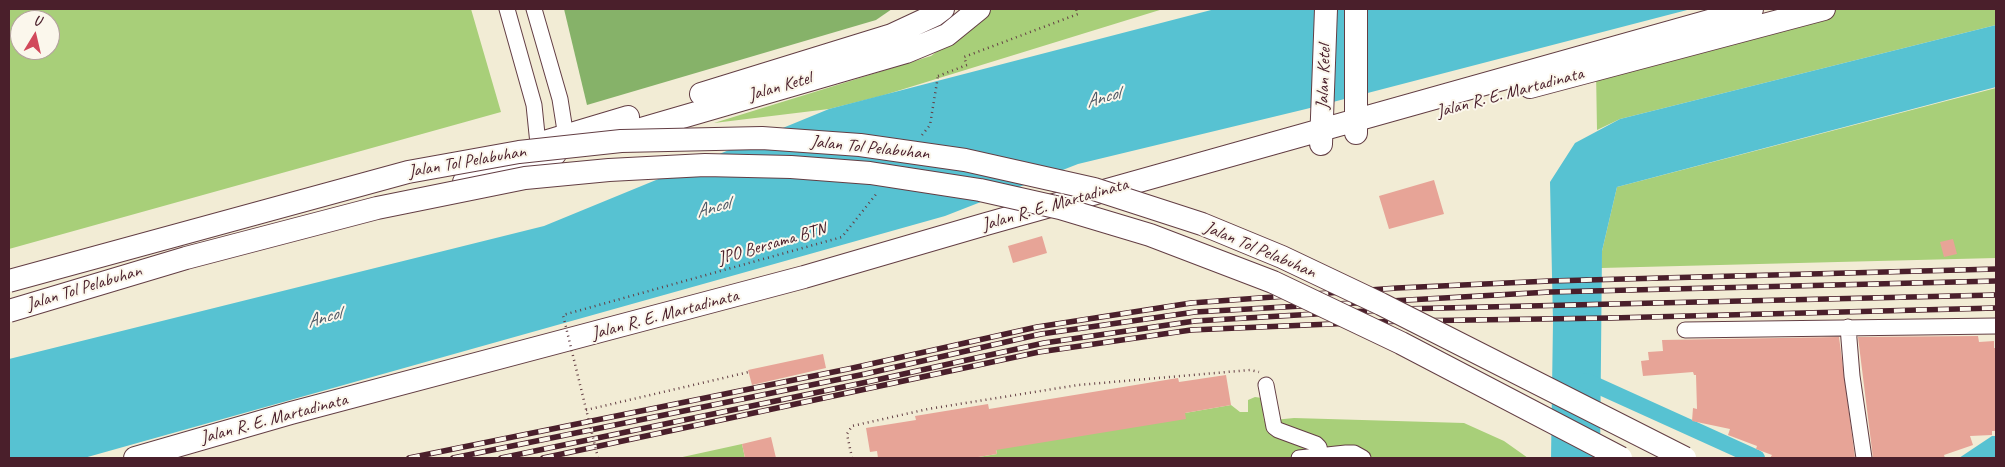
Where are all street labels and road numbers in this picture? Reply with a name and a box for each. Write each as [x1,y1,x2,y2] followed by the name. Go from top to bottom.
[1312,44,1336,110] street label: Jalan Ketel
[1434,63,1586,123] street label: Jalan R. E. Martadinata
[746,68,814,106] street label: Jalan Ketel
[810,131,930,165] street label: Jalan Tol Pelabuhan
[406,141,528,183] street label: Jalan Tol Pelabuhan
[979,174,1131,236] street label: Jalan R. E. Martadinata
[1201,217,1319,283] street label: Jalan Tol Pelabuhan
[715,218,829,270] street label: JPO Bersama BTN
[24,260,144,316] street label: Jalan Tol Pelabuhan
[589,285,741,345] street label: Jalan R. E. Martadinata
[198,389,350,449] street label: Jalan R. E. Martadinata

